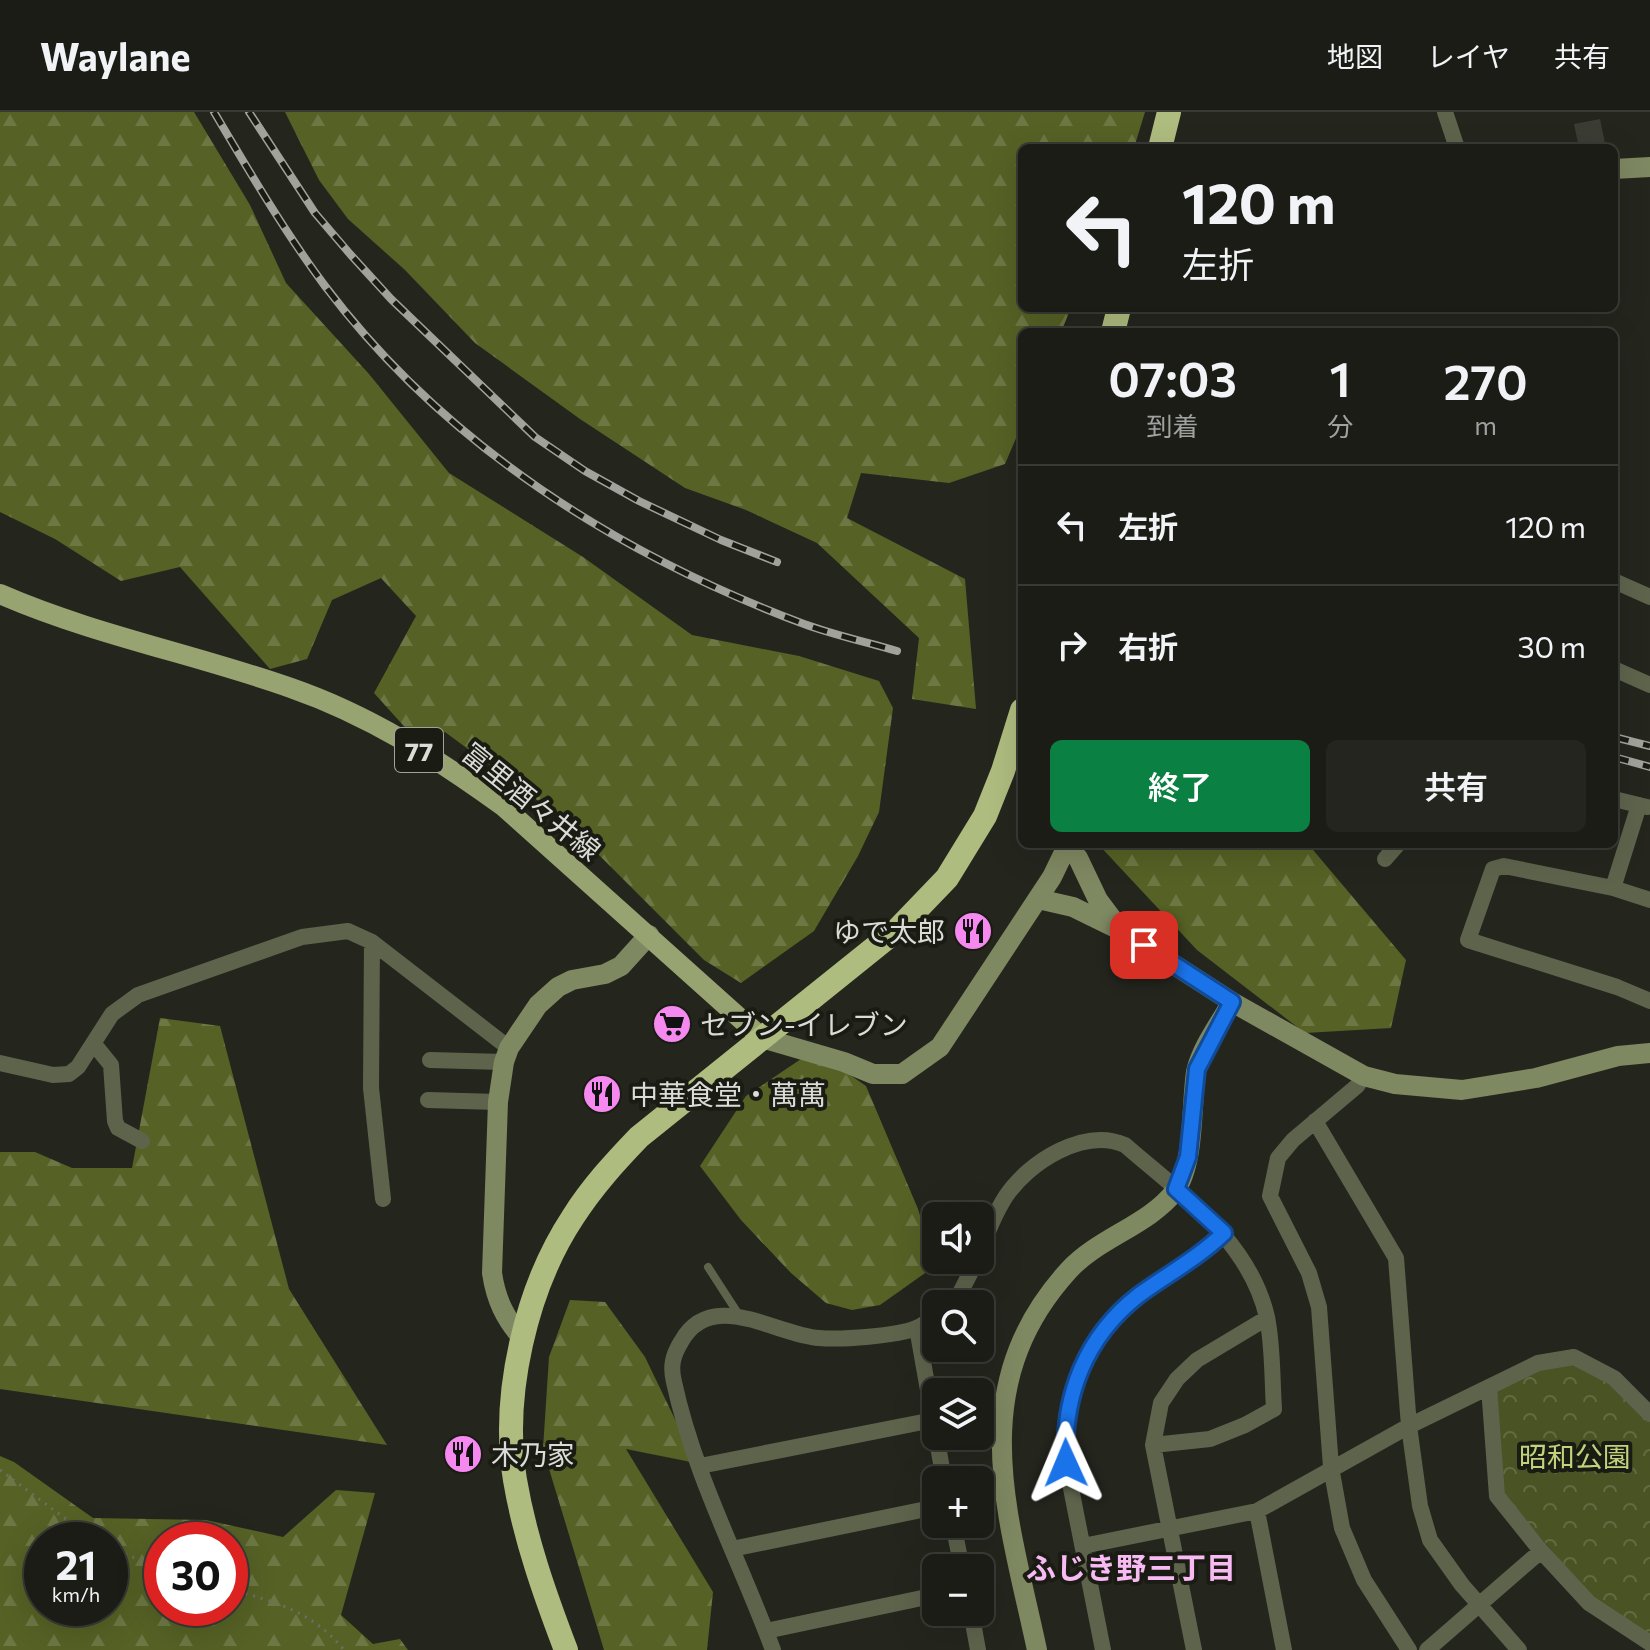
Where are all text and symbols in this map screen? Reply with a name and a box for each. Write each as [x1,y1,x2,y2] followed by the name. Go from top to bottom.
[40,32,190,79] text: Waylane
[1327,39,1383,73] text: 地図
[1427,39,1510,73] text: レイヤ
[1554,39,1610,73] text: 共有
[1182,167,1336,236] text: 120 m
[1050,176,1154,280] icon: left
[1182,241,1254,285] text: 左折
[1108,348,1237,407] text: 07:03
[1330,348,1351,407] text: 1
[1443,351,1528,410] text: 270
[1474,409,1497,440] text: m
[1147,410,1199,441] text: 到着
[1327,410,1353,441] text: 分
[1050,503,1094,547] icon: left
[1118,507,1178,544] text: 左折
[1505,507,1586,544] text: 120 m
[1050,623,1094,667] icon: right
[1118,627,1178,664] text: 右折
[1517,627,1586,664] text: 30 m
[395,728,443,772] road number: 77
[456,735,608,867] street label: 富里酒々井線
[1050,740,1310,832] button: 終了
[1326,740,1586,832] button: 共有
[952,910,994,952] restaurant icon: ゆで太郎
[1110,911,1178,979] pin
[833,914,945,948] place label: ゆで太郎
[1122,923,1166,967] icon: arrive
[651,1003,693,1045] supermarket icon: セブン-イレブン
[700,1007,908,1041] place label: セブン-イレブン
[581,1073,623,1115] restaurant icon: 中華食堂・萬萬
[630,1077,826,1111] place label: 中華食堂・萬萬
[922,1202,994,1626] map controls
[922,1202,994,1274] button: sound
[922,1290,994,1362] button: search
[922,1378,994,1450] button: layers
[1024,1421,1108,1505] position arrow
[442,1433,484,1475] restaurant icon: 木乃家
[491,1437,575,1471] place label: 木乃家
[1519,1439,1631,1473] park label: 昭和公園
[922,1466,994,1538] button: +
[144,1522,248,1626] speed limit sign: 30
[56,1539,96,1588] text: 21
[1026,1548,1236,1585] district label: ふじき野三丁目
[922,1554,994,1626] button: −
[52,1582,100,1606] text: km/h

